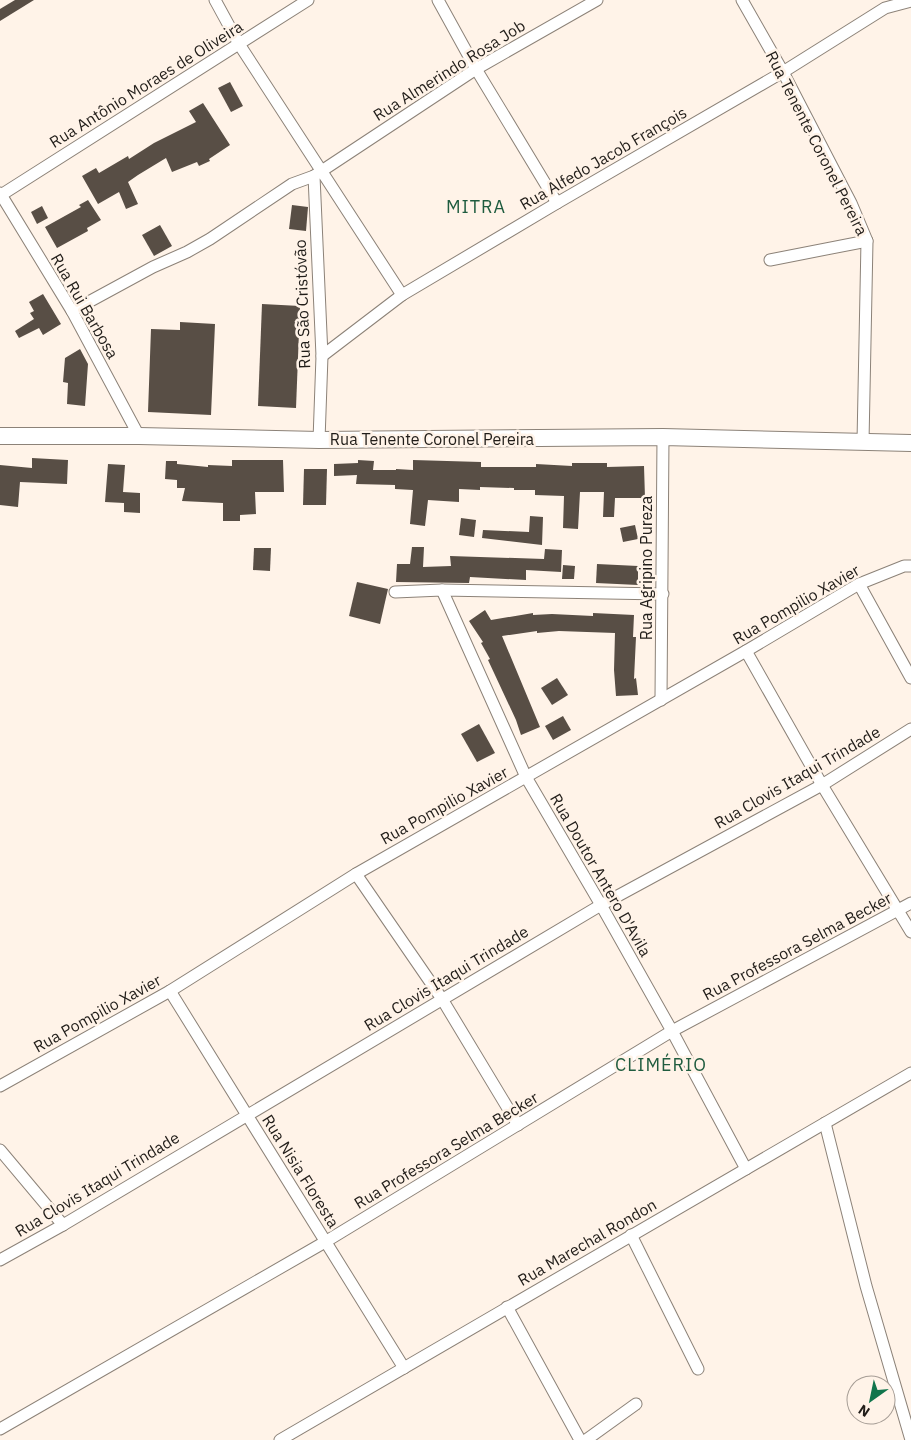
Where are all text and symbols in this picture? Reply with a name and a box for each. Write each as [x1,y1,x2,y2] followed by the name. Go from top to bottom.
[369,15,529,125] street label: Rua Almerindo Rosa Job
[46,16,247,152] street label: Rua Antônio Moraes de Oliveira
[762,47,873,239] street label: Rua Tenente Coronel Pereira
[516,102,690,214] street label: Rua Alfedo Jacob François
[446,195,506,218] district label: MITRA
[290,239,314,369] street label: Rua São Cristóvão
[47,250,123,363] street label: Rua Rui Barbosa
[330,429,535,449] street label: Rua Tenente Coronel Pereira
[636,495,656,640] street label: Rua Agripino Pureza
[729,560,863,648] street label: Rua Pompilio Xavier
[711,721,884,833] street label: Rua Clovis Itaqui Trindade
[377,762,511,848] street label: Rua Pompilio Xavier
[546,790,656,961] street label: Rua Doutor Antero D'Avila
[699,888,895,1004] street label: Rua Professora Selma Becker
[360,921,532,1035] street label: Rua Clovis Itaqui Trindade
[30,970,164,1056] street label: Rua Pompilio Xavier
[615,1053,707,1076] district label: CLIMÉRIO
[350,1087,542,1213] street label: Rua Professora Selma Becker
[258,1111,344,1232] street label: Rua Nisia Floresta
[11,1127,183,1241] street label: Rua Clovis Itaqui Trindade
[514,1194,660,1290] street label: Rua Marechal Rondon
[846,1375,896,1425] north arrow
[855,1401,873,1421] text: N

